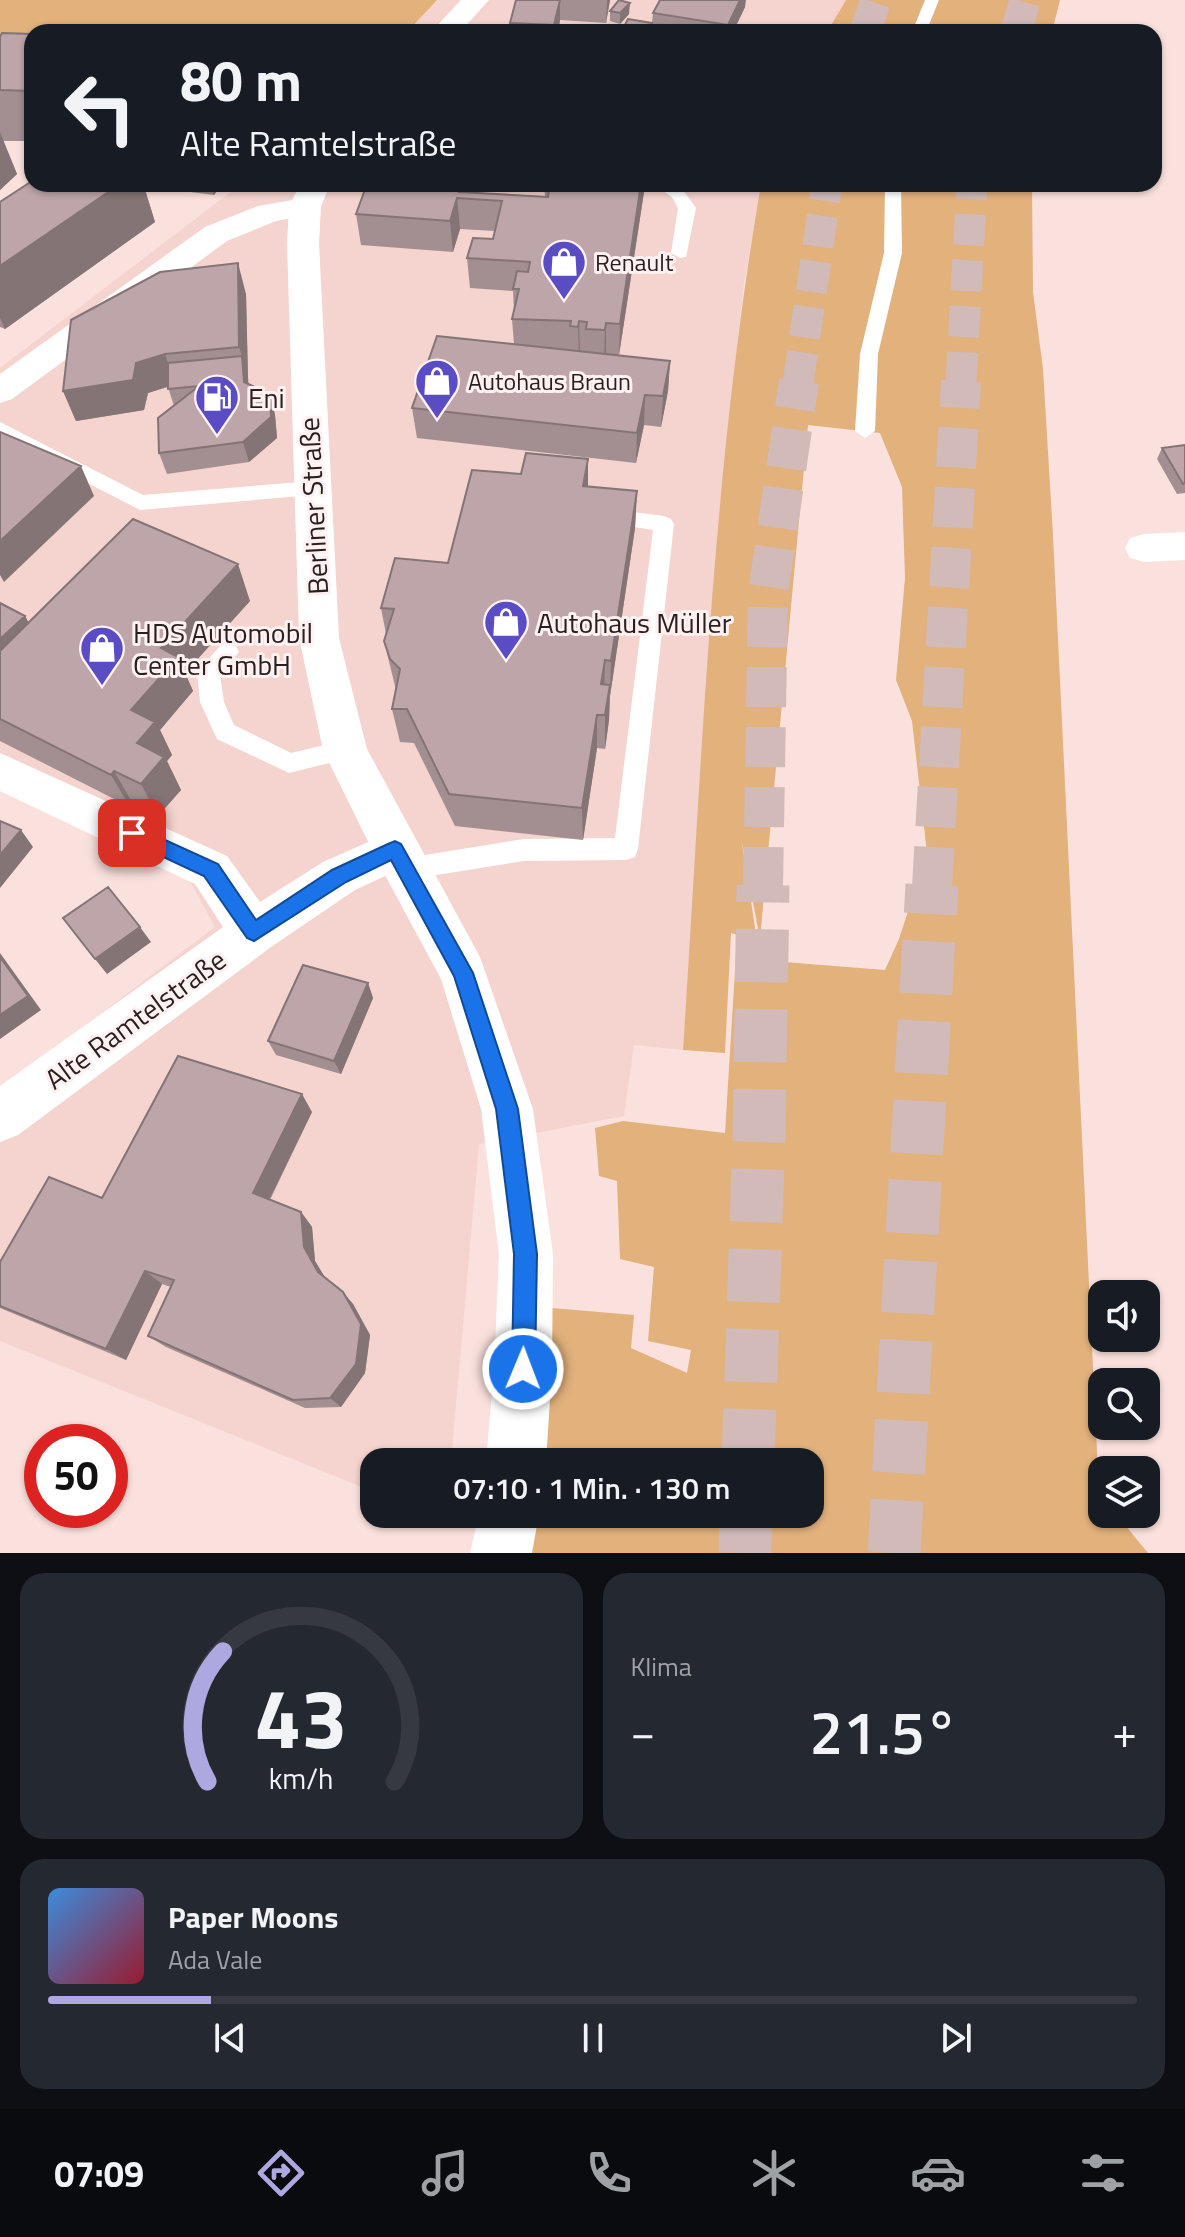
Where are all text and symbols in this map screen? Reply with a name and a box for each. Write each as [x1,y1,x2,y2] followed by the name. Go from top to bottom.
[180,38,302,123] text: 80 m
[48,56,152,160] icon: left
[180,115,457,170] text: Alte Ramtelstraße
[540,238,588,301] shop icon: Renault
[595,244,674,280] place label: Renault
[413,357,461,420] shop icon: Autohaus Braun
[468,363,631,399] place label: Autohaus Braun
[193,373,241,436] fuel station icon: Eni
[248,376,285,419] place label: Eni
[287,416,339,596] street label: Berliner Straße
[482,598,530,661] shop icon: Autohaus Müller
[537,601,732,644] place label: Autohaus Müller
[133,611,313,686] place label: HDS Automobil Center GmbH
[78,624,126,687] shop icon: HDS Automobil Center GmbH
[98,799,166,867] pin
[110,811,154,855] icon: arrive
[35,938,235,1100] street label: Alte Ramtelstraße
[1088,1280,1160,1528] map controls
[1088,1280,1160,1352] button: sound
[481,1327,565,1411] position arrow
[1088,1368,1160,1440] button: search
[24,1424,128,1528] speed limit sign: 50
[1088,1456,1160,1528] button: layers
[454,1465,730,1511] text: 07:10 · 1 Min. · 130 m
[631,1647,692,1686] text: Klima
[255,1654,348,1780] text: 43
[809,1686,958,1777] text: 21.5°
[631,1698,655,1765] text: −
[1112,1698,1137,1765] text: +
[269,1757,334,1800] text: km/h
[168,1894,338,1940] text: Paper Moons
[168,1940,262,1979] text: Ada Vale
[208,2016,252,2060] icon: previous
[571,2016,615,2060] icon: pause
[934,2016,978,2060] icon: next
[253,2145,309,2201] icon: directions
[417,2145,473,2201] icon: music
[581,2145,637,2201] icon: phone
[746,2145,802,2201] icon: climate
[910,2145,966,2201] icon: car
[1075,2145,1131,2201] icon: filters
[54,2146,144,2201] text: 07:09

